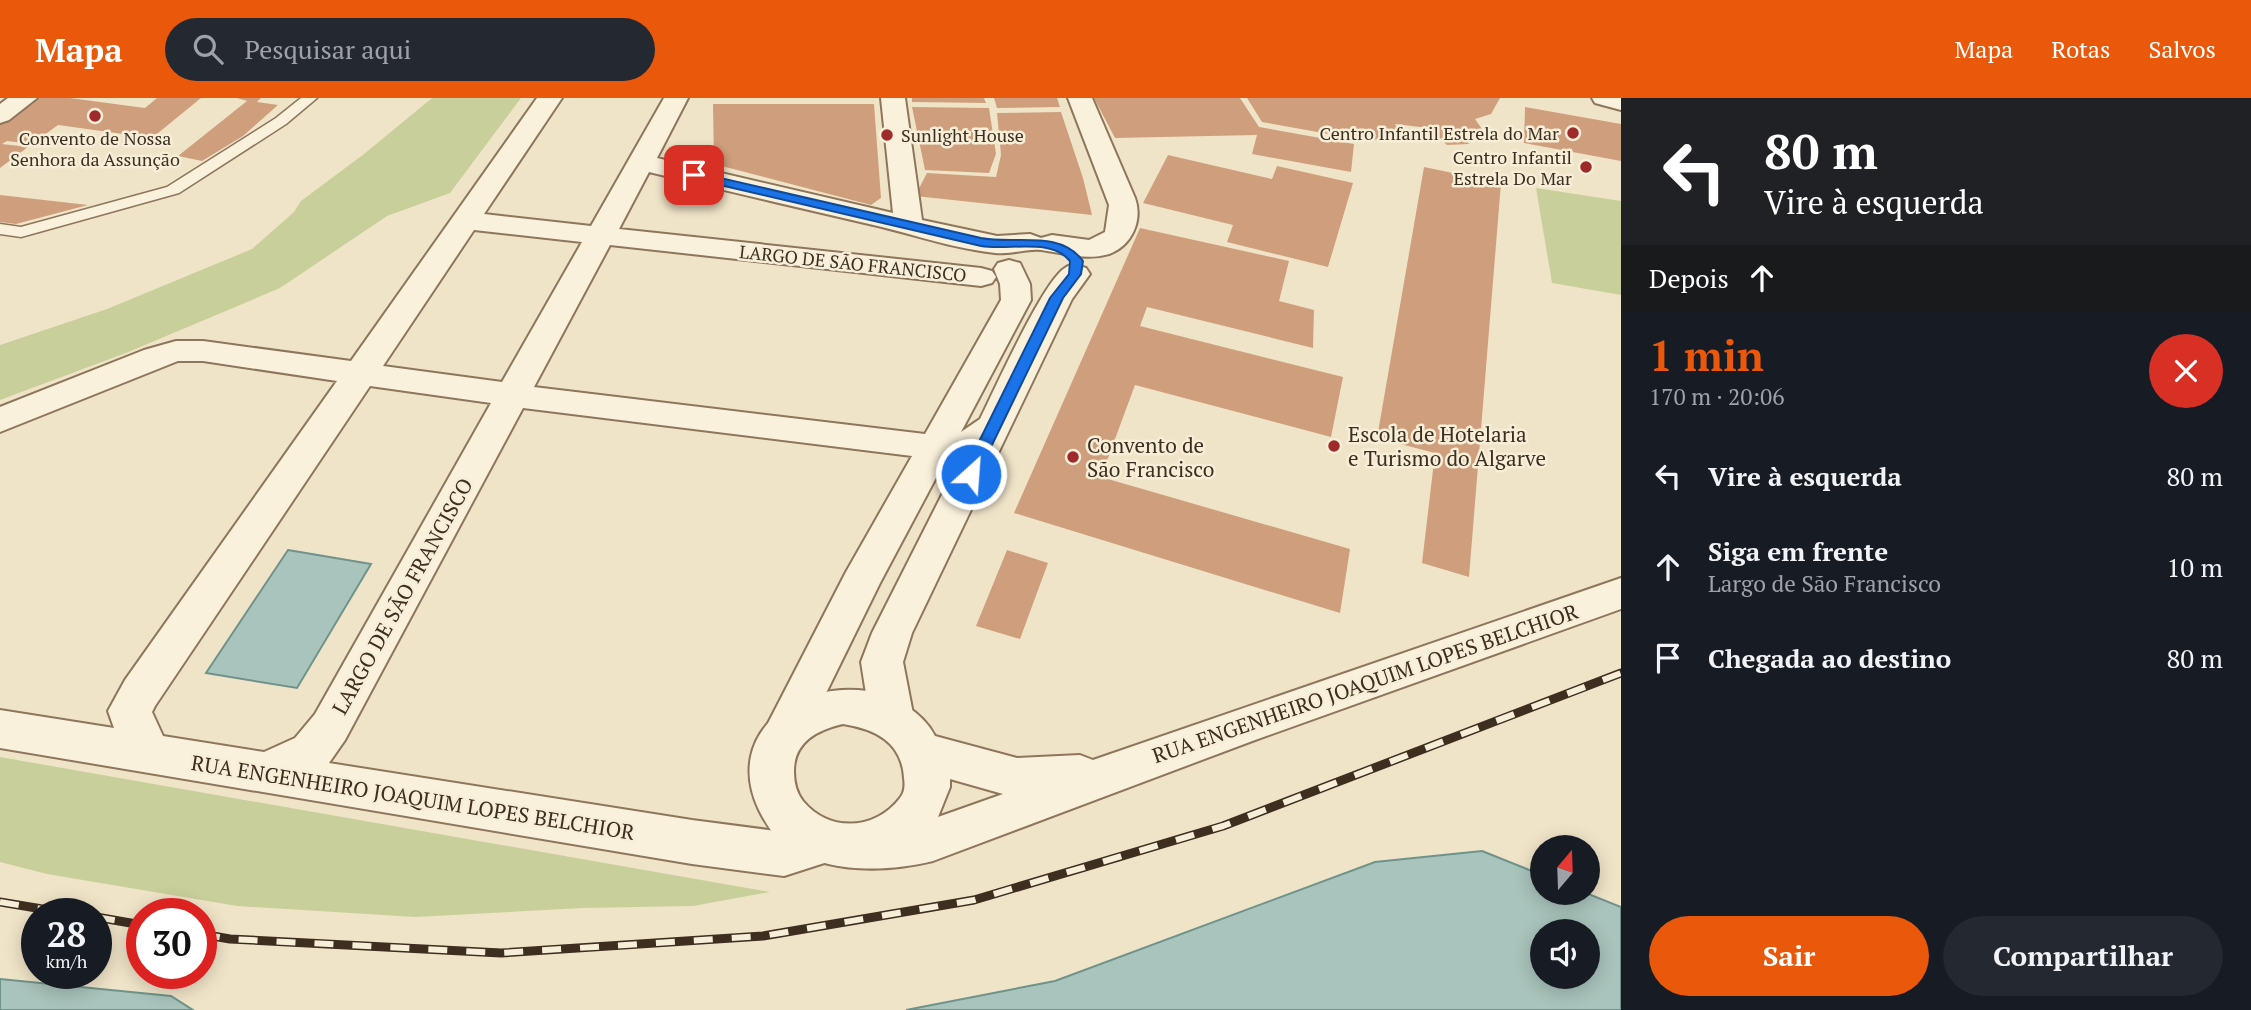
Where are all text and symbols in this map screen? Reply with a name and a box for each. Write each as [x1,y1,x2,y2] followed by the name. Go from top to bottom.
[165,18,655,81] search box
[35,28,123,71] text: Mapa
[189,30,227,68] icon: search
[245,32,411,66] text: Pesquisar aqui
[1954,33,2013,65] text: Mapa
[2051,33,2110,65] text: Rotas
[2148,33,2216,65] text: Salvos
[87,108,103,124] marker: Convento de Nossa Senhora da Assunção
[1764,118,1878,183] text: 80 m
[1320,121,1559,145] place label: Centro Infantil Estrela do Mar
[901,123,1024,147] place label: Sunlight House
[1565,125,1581,141] marker: Centro Infantil Estrela do Mar
[10,126,180,171] place label: Convento de Nossa Senhora da Assunção
[1649,126,1740,217] icon: left
[879,127,895,143] marker: Sunlight House
[664,145,724,205] pin
[1453,145,1572,190] place label: Centro Infantil Estrela Do Mar
[675,156,713,194] icon: arrive
[1578,159,1594,175] marker: Centro Infantil Estrela Do Mar
[1764,181,1984,223] text: Vire à esquerda
[738,239,968,287] street label: LARGO DE SÃO FRANCISCO
[1743,259,1781,297] icon: ahead
[1649,261,1729,295] text: Depois
[1649,327,1764,383] text: 1 min
[2149,334,2223,408] button: close
[1649,381,1784,412] text: 170 m · 20:06
[1348,420,1546,472] place label: Escola de Hotelaria e Turismo do Algarve
[1087,431,1214,483] place label: Convento de São Francisco
[934,437,1008,511] position arrow
[1326,438,1342,454] marker: Escola de Hotelaria e Turismo do Algarve
[1065,449,1081,465] marker: Convento de São Francisco
[1649,457,1687,495] icon: left
[1708,459,1902,493] text: Vire à esquerda
[2167,459,2223,493] text: 80 m
[325,473,479,719] street label: LARGO DE SÃO FRANCISCO
[1708,534,1888,568] text: Siga em frente
[1649,548,1687,586] icon: ahead
[2167,550,2223,584] text: 10 m
[1708,568,1941,599] text: Largo de São Francisco
[1148,597,1582,769] street label: RUA ENGENHEIRO JOAQUIM LOPES BELCHIOR
[1649,639,1687,677] icon: arrive
[1708,641,1951,675] text: Chegada ao destino
[2167,641,2223,675] text: 80 m
[189,748,637,846] street label: RUA ENGENHEIRO JOAQUIM LOPES BELCHIOR
[1530,835,1600,905] north arrow
[1530,835,1600,989] map controls
[126,898,217,989] speed limit sign: 30
[47,911,86,957] text: 28
[1649,916,1929,996] button: Sair
[1943,916,2223,996] button: Compartilhar
[1530,919,1600,989] button: sound
[46,949,87,973] text: km/h

